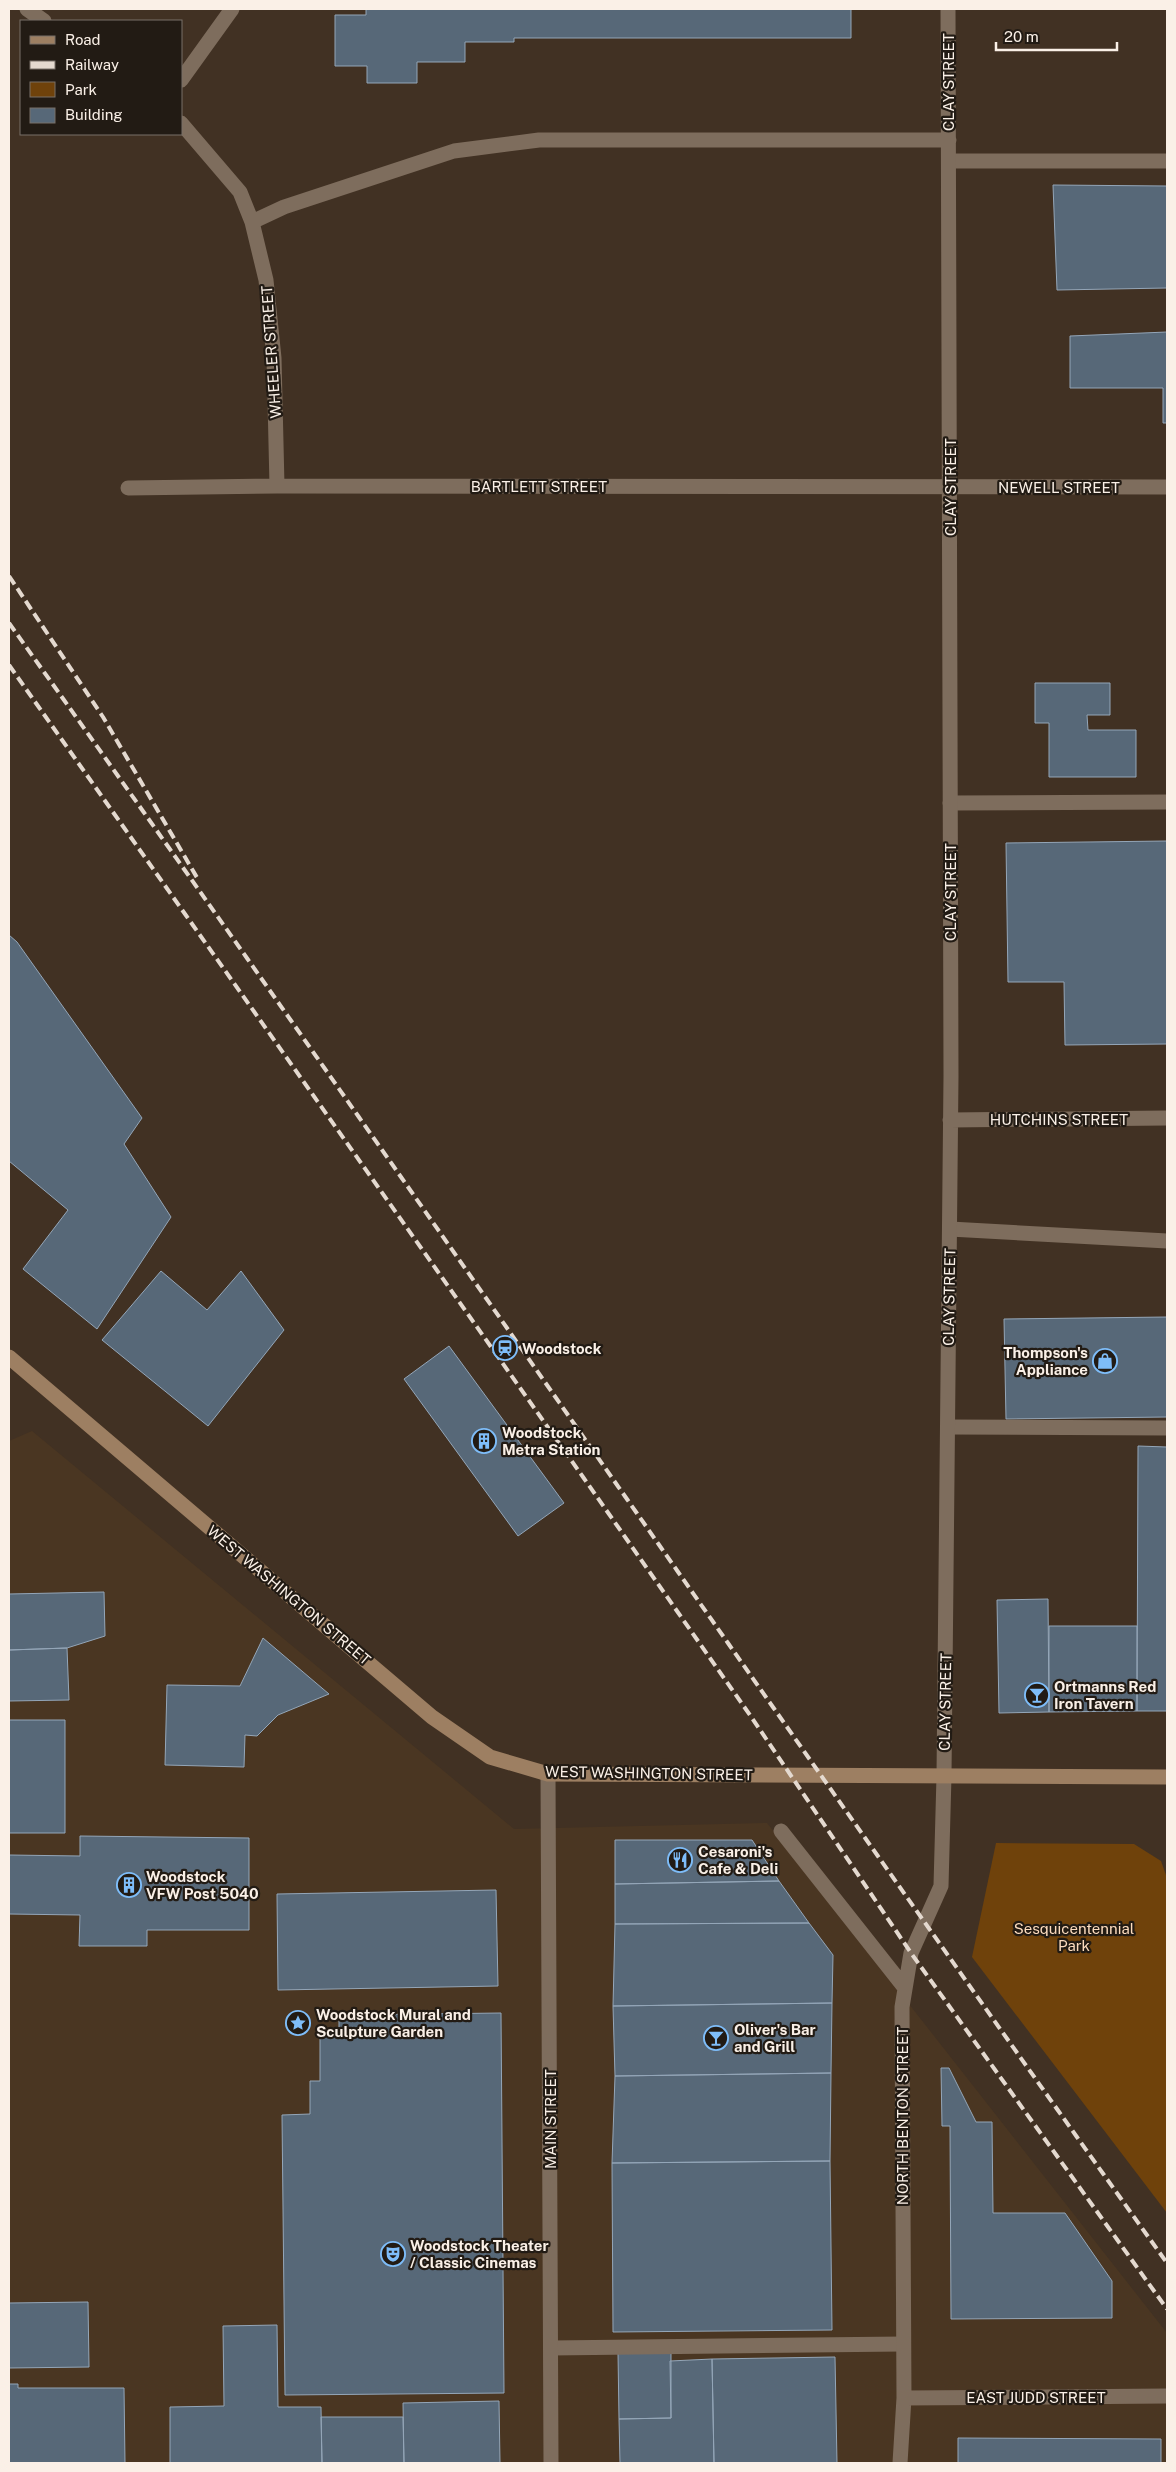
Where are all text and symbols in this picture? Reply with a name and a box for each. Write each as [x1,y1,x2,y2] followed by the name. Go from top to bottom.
[20,20,182,135] legend
[996,20,1117,52] scale bar
[1004,28,1039,45] text: 20 m
[65,31,101,48] text: Road
[940,33,957,131] street label: CLAY STREET
[65,56,119,73] text: Railway
[65,81,97,98] text: Park
[65,106,123,123] text: Building
[258,285,284,419] street label: WHEELER STREET
[942,438,959,536] street label: CLAY STREET
[471,478,607,495] street label: BARTLETT STREET
[998,479,1120,496] street label: NEWELL STREET
[942,843,959,941] street label: CLAY STREET
[990,1111,1128,1128] street label: HUTCHINS STREET
[940,1248,958,1346] street label: CLAY STREET
[492,1335,518,1361] station icon: Woodstock
[522,1340,602,1357] place label: Woodstock
[1003,1344,1088,1378] place label: Thompson's Appliance
[1092,1348,1118,1374] shop icon: Thompson's Appliance
[502,1424,601,1458] place label: Woodstock Metra Station
[471,1428,497,1454] building icon: Woodstock Metra Station
[204,1522,374,1668] street label: WEST WASHINGTON STREET
[936,1653,954,1751] street label: CLAY STREET
[1054,1678,1156,1712] place label: Ortmanns Red Iron Tavern
[1024,1682,1050,1708] bar icon: Ortmanns Red Iron Tavern
[545,1763,753,1783] street label: WEST WASHINGTON STREET
[698,1843,778,1877] place label: Cesaroni's Cafe & Deli
[667,1847,693,1873] restaurant icon: Cesaroni's Cafe & Deli
[146,1868,259,1902] place label: Woodstock VFW Post 5040
[116,1872,142,1898] building icon: Woodstock VFW Post 5040
[1014,1920,1134,1954] park label: Sesquicentennial Park
[316,2006,471,2040] place label: Woodstock Mural and Sculpture Garden
[285,2010,311,2036] place icon: Woodstock Mural and Sculpture Garden
[734,2021,816,2055] place label: Oliver's Bar and Grill
[703,2025,729,2051] bar icon: Oliver's Bar and Grill
[894,2027,911,2205] street label: NORTH BENTON STREET
[542,2069,559,2169] street label: MAIN STREET
[410,2237,549,2271] place label: Woodstock Theater / Classic Cinemas
[380,2241,406,2267] theatre icon: Woodstock Theater / Classic Cinemas
[966,2389,1106,2406] street label: EAST JUDD STREET

